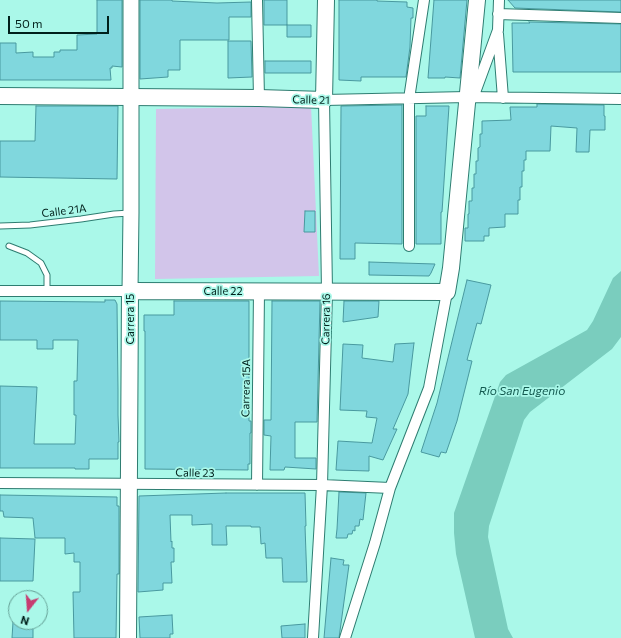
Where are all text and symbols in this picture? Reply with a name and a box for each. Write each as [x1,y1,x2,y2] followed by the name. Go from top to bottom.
[10,8,111,34] scale bar
[15,16,43,30] text: 50 m
[292,93,330,107] street label: Calle 21
[41,202,87,220] street label: Calle 21A
[204,284,242,298] street label: Calle 22
[319,293,333,345] street label: Carrera 16
[123,294,137,344] street label: Carrera 15
[239,359,253,417] street label: Carrera 15A
[479,384,565,398] water label: Río San Eugenio
[175,466,215,480] street label: Calle 23
[8,590,48,630] north arrow
[19,614,30,628] text: N

